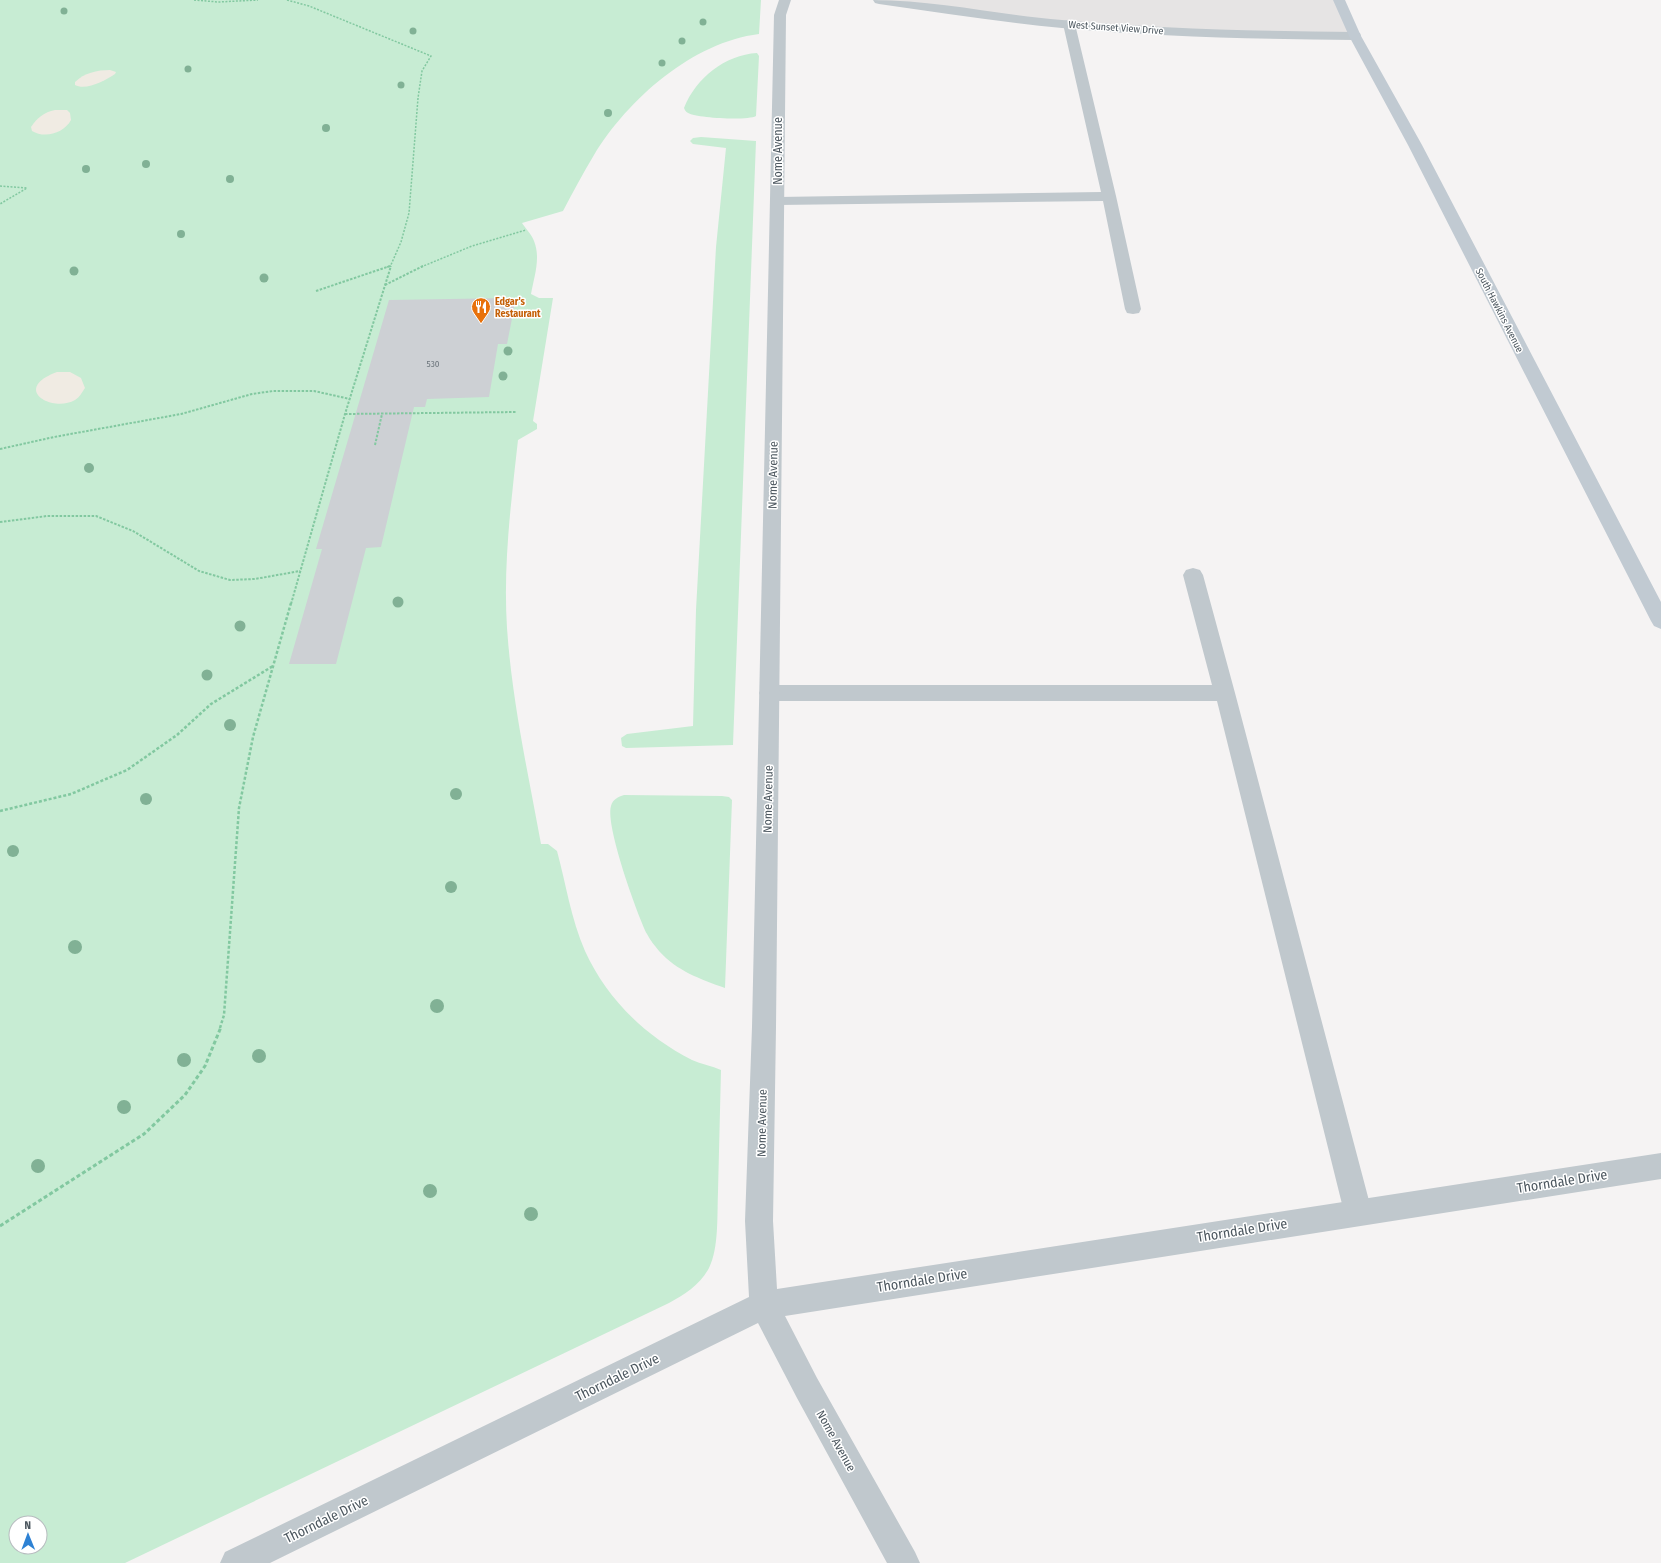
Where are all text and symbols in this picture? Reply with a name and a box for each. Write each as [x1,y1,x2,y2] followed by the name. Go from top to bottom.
[1068,19,1164,37] street label: West Sunset View Drive
[771,117,785,185] street label: Nome Avenue
[1473,266,1526,355] street label: South Hawkins Avenue
[470,296,492,324] restaurant icon: Edgar's Restaurant
[495,296,541,320] place label: Edgar's Restaurant
[427,359,440,369] house number: 530
[765,441,781,509] street label: Nome Avenue
[760,765,776,833] street label: Nome Avenue
[754,1089,770,1157] street label: Nome Avenue
[1516,1166,1609,1197] street label: Thorndale Drive
[1196,1215,1289,1246] street label: Thorndale Drive
[876,1265,969,1296] street label: Thorndale Drive
[573,1350,662,1405] street label: Thorndale Drive
[813,1408,859,1474] street label: Nome Avenue
[282,1492,371,1547] street label: Thorndale Drive
[8,1515,48,1555] north arrow
[24,1519,31,1532] text: N

